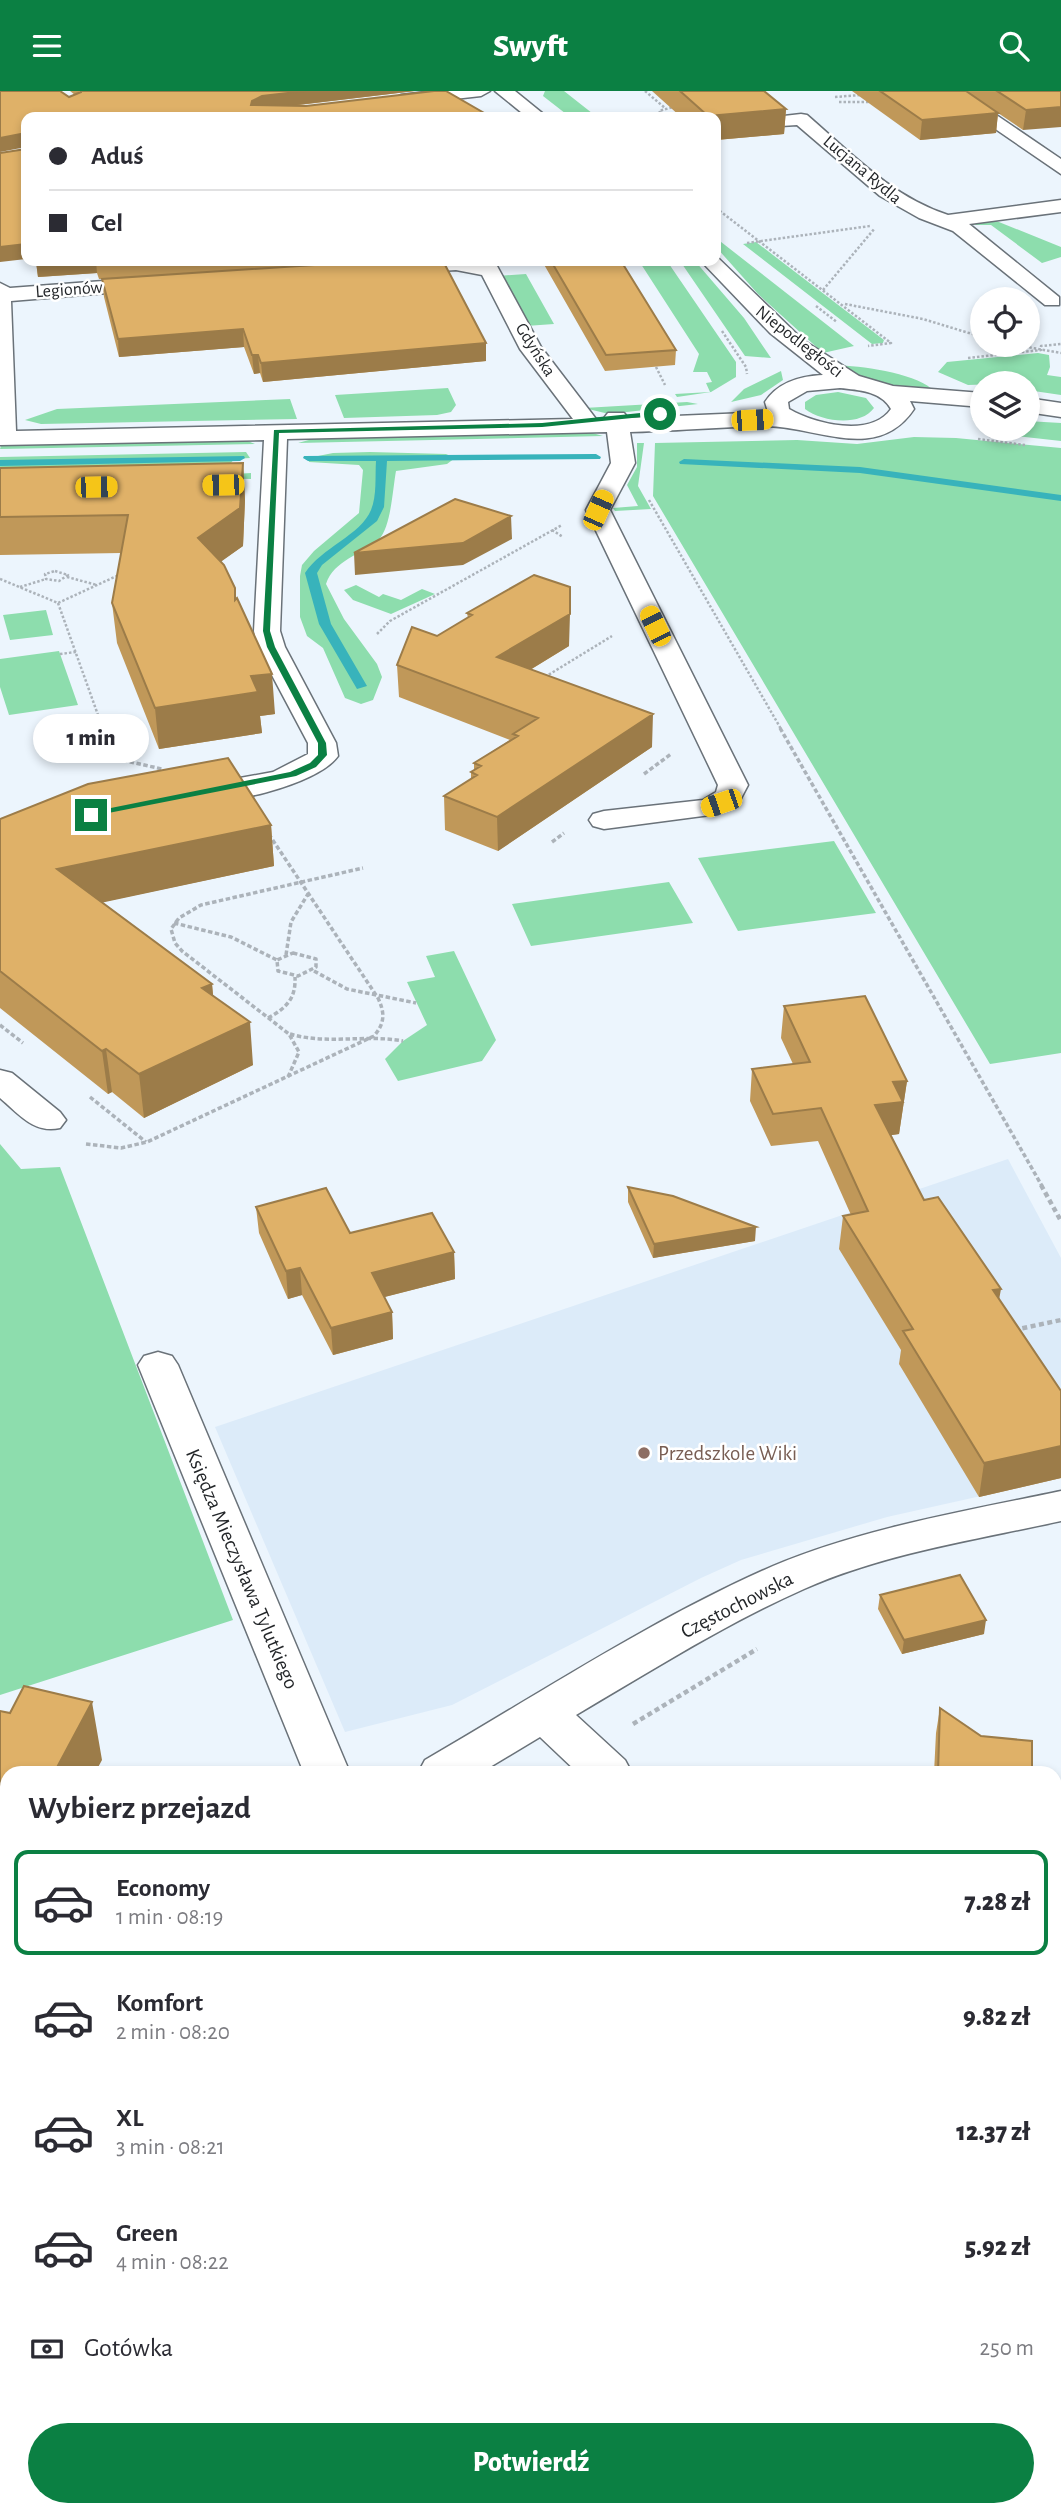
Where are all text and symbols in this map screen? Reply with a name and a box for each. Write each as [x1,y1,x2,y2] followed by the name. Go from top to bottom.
[28,27,66,65] icon: menu
[995,27,1033,65] icon: search
[493,30,568,62] text: Swyft
[819,132,905,208] street label: Lucjana Rydla
[91,143,143,169] text: Aduś
[91,210,123,236] text: Cel
[35,279,103,301] street label: Legionów
[970,287,1040,441] map controls
[970,287,1040,357] button: locate
[752,303,846,381] street label: Niepodległości
[512,320,558,380] street label: Gdyńska
[970,371,1040,441] button: layers
[644,398,676,430] route start
[731,408,774,432] car
[202,474,245,496] car
[75,476,118,498] car
[580,487,617,533] car
[637,603,674,649] car
[33,713,149,763] callout: 1 min
[67,727,115,750] text: 1 min
[698,786,745,820] car
[75,799,107,831] route end
[658,1443,797,1464] place label: Przedszkole Wiki
[636,1445,652,1461] marker: Przedszkole Wiki
[182,1446,302,1692] street label: Księdza Mieczysława Tylutkiego
[678,1568,797,1642] street label: Częstochowska
[28,1792,251,1824] text: Wybierz przejazd
[32,1871,95,1934] icon: car
[116,1875,210,1901] text: Economy
[964,1889,1030,1915] text: 7.28 zł
[116,1906,223,1929] text: 1 min · 08:19
[32,1986,95,2049] icon: car
[116,1990,203,2016] text: Komfort
[963,2004,1030,2030] text: 9.82 zł
[116,2021,230,2044] text: 2 min · 08:20
[32,2101,95,2164] icon: car
[116,2105,143,2131] text: XL
[956,2119,1030,2145] text: 12.37 zł
[116,2136,225,2159] text: 3 min · 08:21
[32,2216,95,2279] icon: car
[116,2220,178,2246] text: Green
[965,2234,1030,2260] text: 5.92 zł
[116,2251,229,2274] text: 4 min · 08:22
[28,2330,66,2368] icon: cash
[84,2335,173,2361] text: Gotówka
[980,2337,1034,2360] text: 250 m
[28,2423,1034,2503] button: Potwierdź

